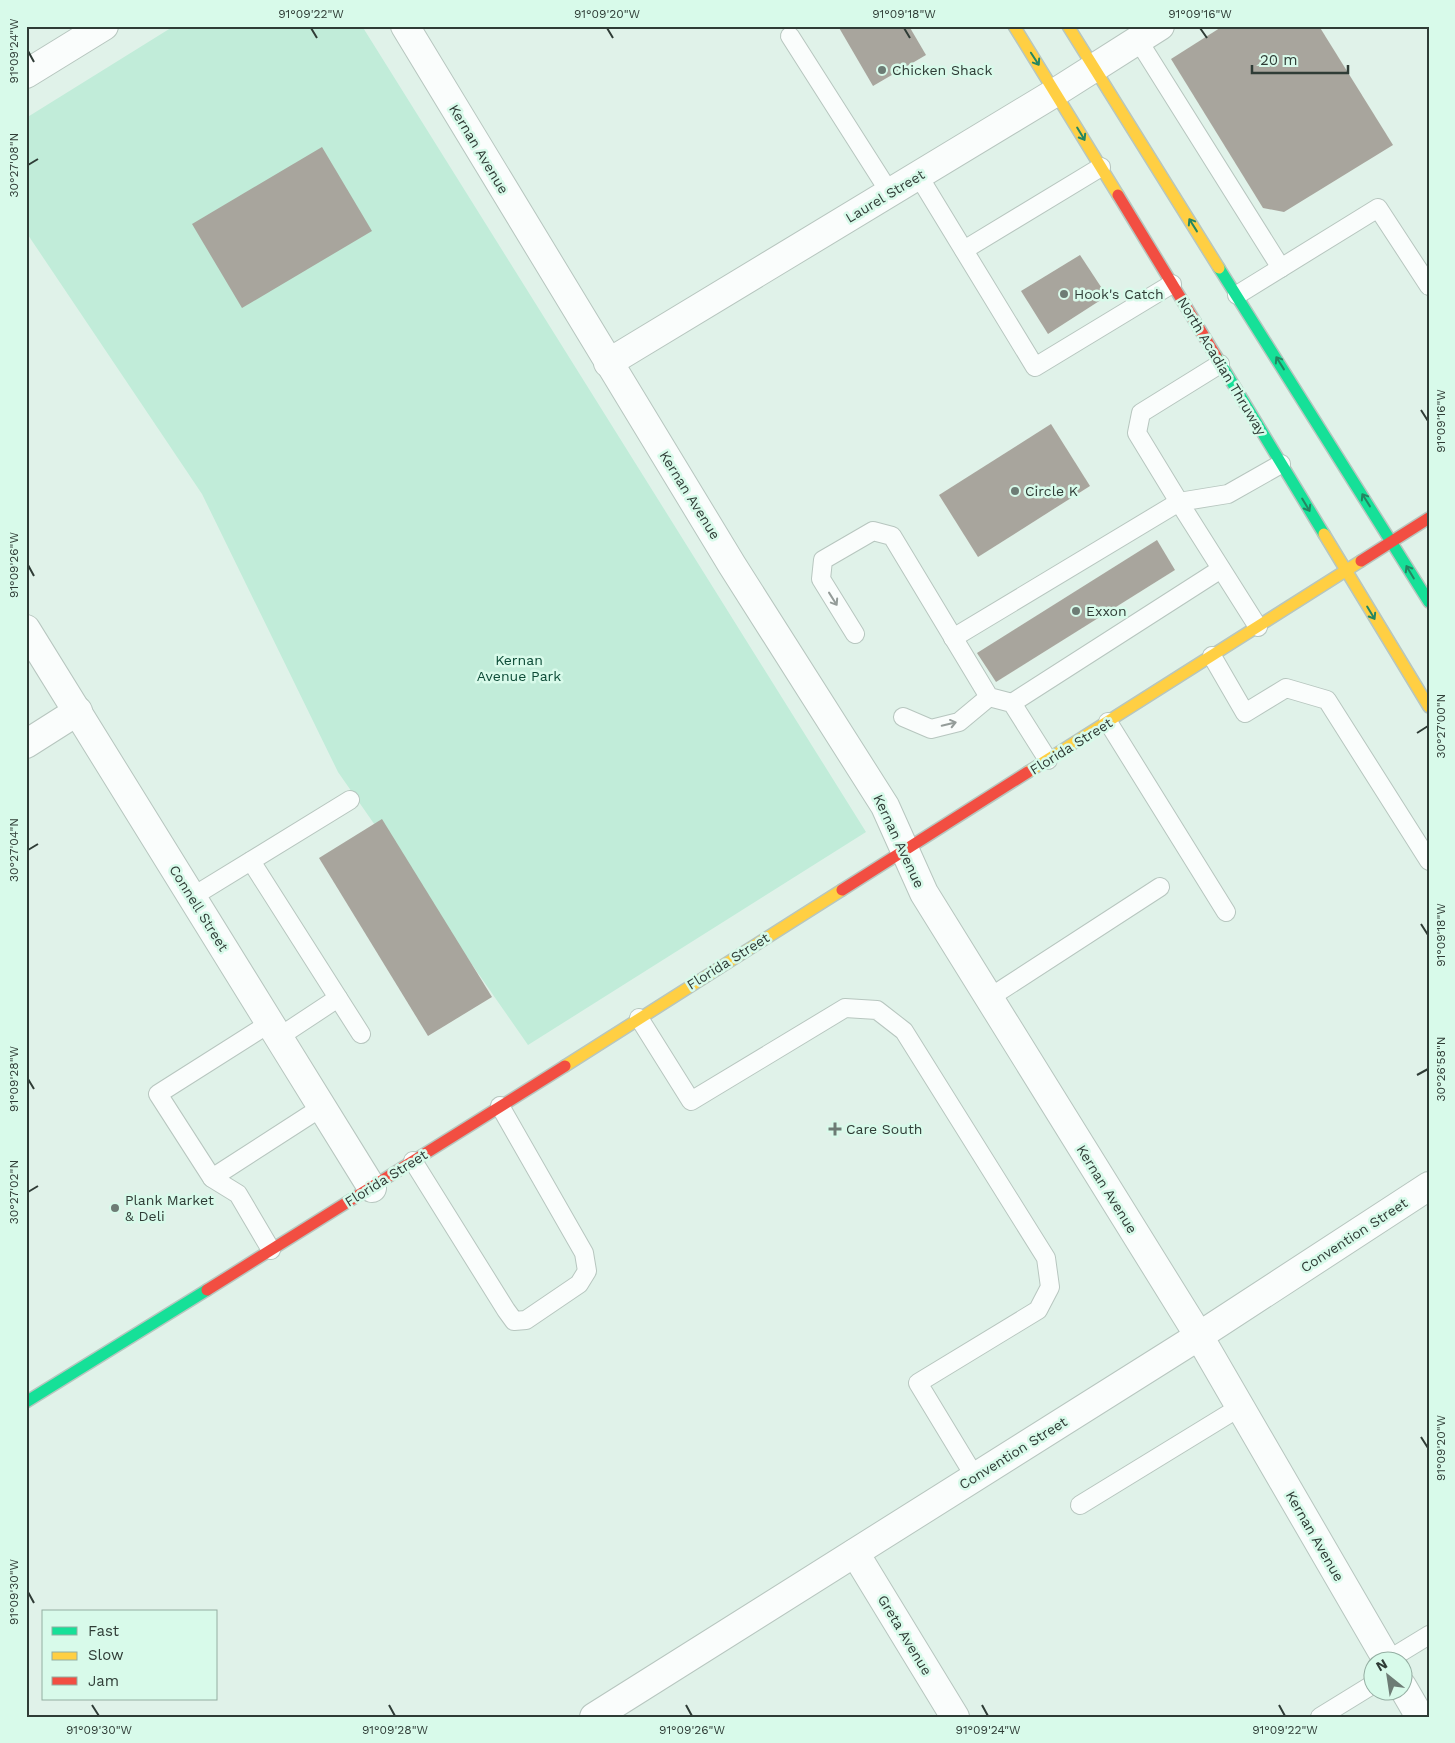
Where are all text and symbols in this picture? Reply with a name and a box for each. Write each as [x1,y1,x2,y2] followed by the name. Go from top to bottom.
[278,7,344,21] text: 91°09'22"W
[574,7,641,21] text: 91°09'20"W
[872,7,936,21] text: 91°09'18"W
[1168,7,1232,21] text: 91°09'16"W
[7,18,21,84] text: 91°09'24"W
[1252,42,1349,74] scale bar
[1260,51,1298,69] text: 20 m
[1030,52,1040,66] one-way arrow
[892,62,992,78] place label: Chicken Shack
[876,64,888,76] marker: Chicken Shack
[446,101,512,197] street label: Kernan Avenue
[1077,126,1087,140] one-way arrow
[7,133,21,197] text: 30°27'08"N
[843,166,927,226] street label: Laurel Street
[1188,219,1198,233] one-way arrow
[1074,286,1164,302] place label: Hook's Catch
[1058,288,1070,300] marker: Hook's Catch
[1174,294,1270,439] street label: North Acadian Thruway
[1274,356,1285,370] one-way arrow
[1434,389,1448,453] text: 91°09'16"W
[656,448,724,542] street label: Kernan Avenue
[1025,483,1078,499] place label: Circle K
[1009,485,1021,497] marker: Circle K
[1361,494,1371,508] one-way arrow
[1301,498,1311,512] one-way arrow
[7,532,21,598] text: 91°09'26"W
[1405,565,1415,579] one-way arrow
[828,591,838,605] one-way arrow
[1086,603,1127,619] place label: Exxon
[1070,605,1082,617] marker: Exxon
[1366,606,1377,620] one-way arrow
[477,652,561,684] park label: Kernan Avenue Park
[1434,694,1448,758] text: 30°27'00"N
[1027,714,1115,778] street label: Florida Street
[941,719,957,728] one-way arrow
[870,792,928,890] street label: Kernan Avenue
[7,818,21,882] text: 30°27'04"N
[166,862,232,954] street label: Connell Street
[1434,903,1448,967] text: 91°09'18"W
[684,929,772,993] street label: Florida Street
[1434,1036,1448,1102] text: 30°26'58"N
[7,1046,21,1112] text: 91°09'28"W
[846,1121,922,1137] place label: Care South
[828,1122,842,1136] marker: Care South
[1073,1142,1141,1236] street label: Kernan Avenue
[342,1146,430,1210] street label: Florida Street
[7,1160,21,1224] text: 30°27'02"N
[125,1192,214,1224] place label: Plank Market & Deli
[1298,1194,1410,1275] street label: Convention Street
[109,1202,121,1214] marker: Plank Market & Deli
[956,1413,1070,1493] street label: Convention Street
[1434,1414,1448,1481] text: 91°09'20"W
[1283,1488,1347,1584] street label: Kernan Avenue
[7,1558,21,1625] text: 91°09'30"W
[875,1592,935,1678] street label: Greta Avenue
[42,1610,218,1700] legend
[88,1622,120,1640] text: Fast
[88,1646,124,1664] text: Slow
[1362,1650,1412,1700] north arrow
[1373,1655,1390,1674] text: N
[88,1672,119,1690] text: Jam
[66,1723,133,1737] text: 91°09'30"W
[362,1723,428,1737] text: 91°09'28"W
[659,1723,725,1737] text: 91°09'26"W
[955,1723,1021,1737] text: 91°09'24"W
[1252,1723,1318,1737] text: 91°09'22"W

